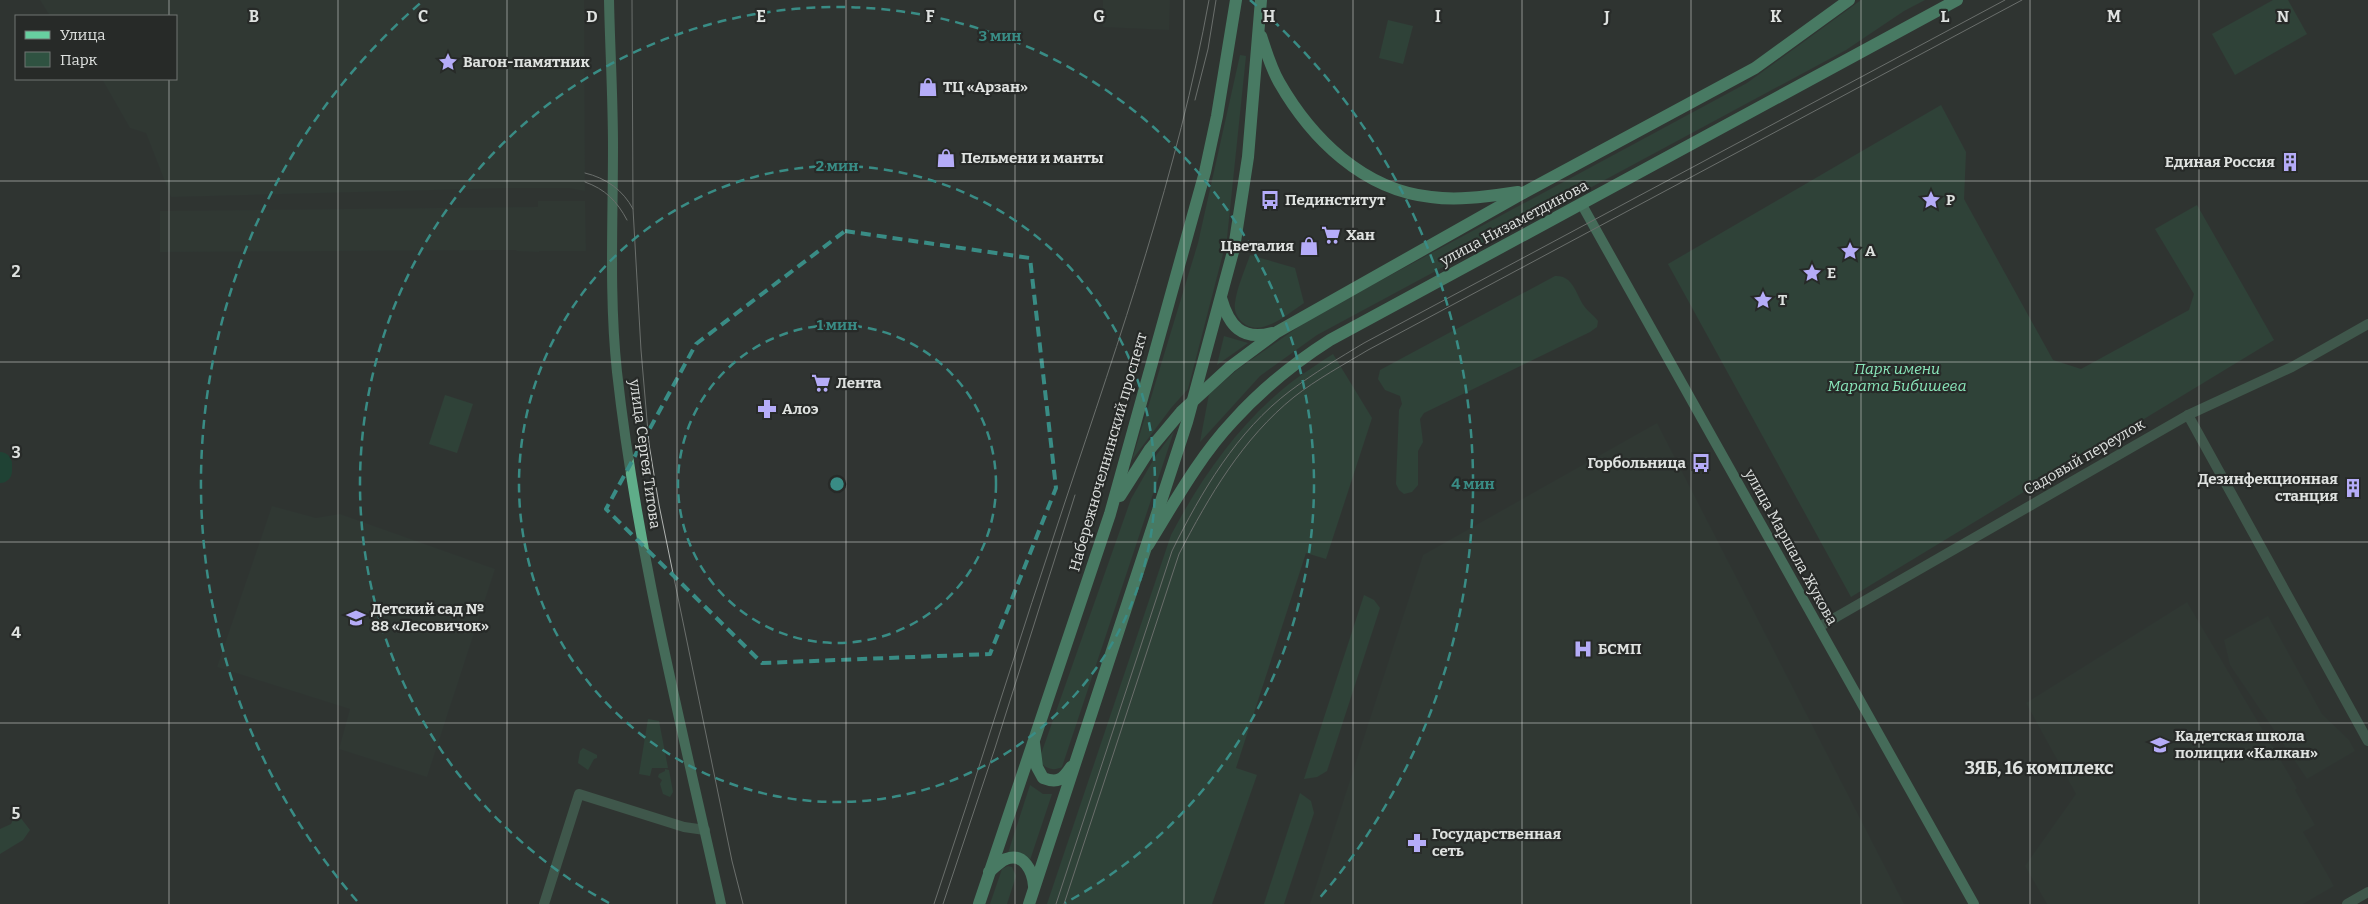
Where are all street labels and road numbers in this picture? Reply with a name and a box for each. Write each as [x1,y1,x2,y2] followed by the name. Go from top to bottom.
[1436,176,1591,270] street label: улица Низаметдинова
[1065,330,1151,574] street label: Набережночелнинский проспект
[625,377,664,530] street label: улица Сергея Титова
[2020,415,2148,499] street label: Садовый переулок
[1740,465,1841,628] street label: улица Маршала Жукова

